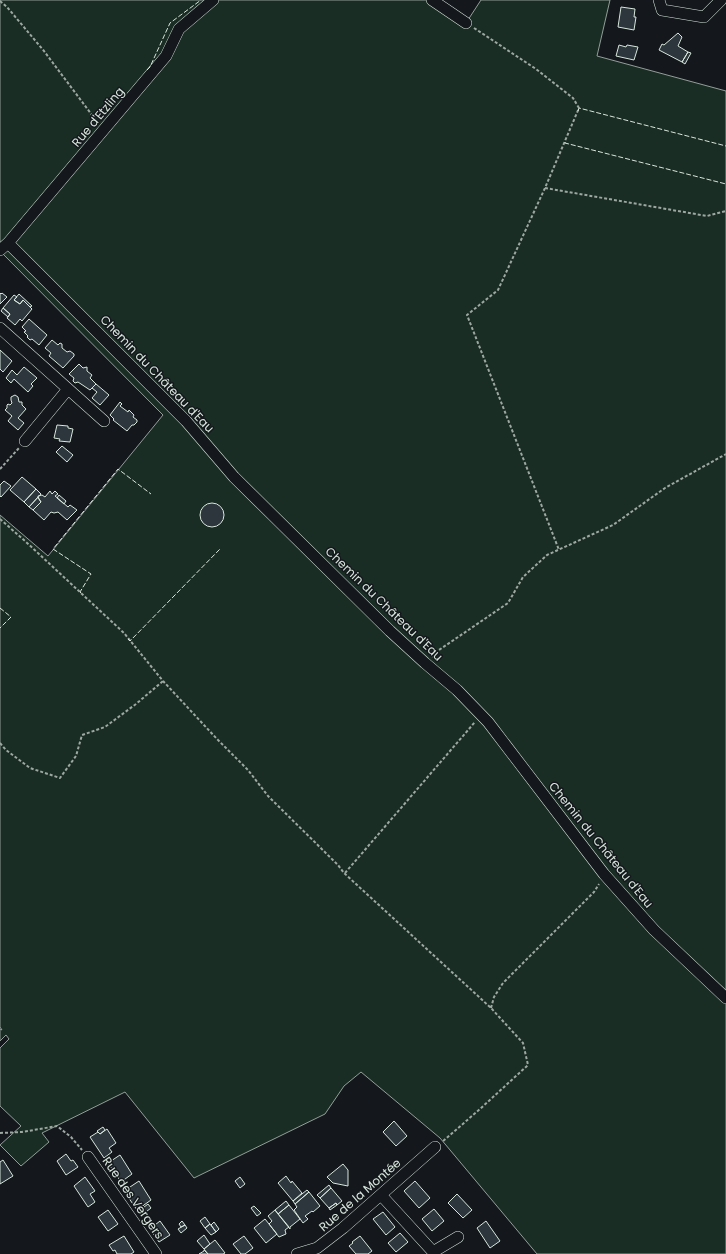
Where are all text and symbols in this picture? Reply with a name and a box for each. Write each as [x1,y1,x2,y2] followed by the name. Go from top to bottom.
[68,83,128,150] street label: Rue d'Etzling
[97,311,218,436] street label: Chemin du Château d'Eau
[322,543,447,664] street label: Chemin du Château d'Eau
[545,778,658,911] street label: Chemin du Château d'Eau
[99,1153,168,1242] street label: Rue des Vergers
[315,1154,404,1235] street label: Rue de la Montée

